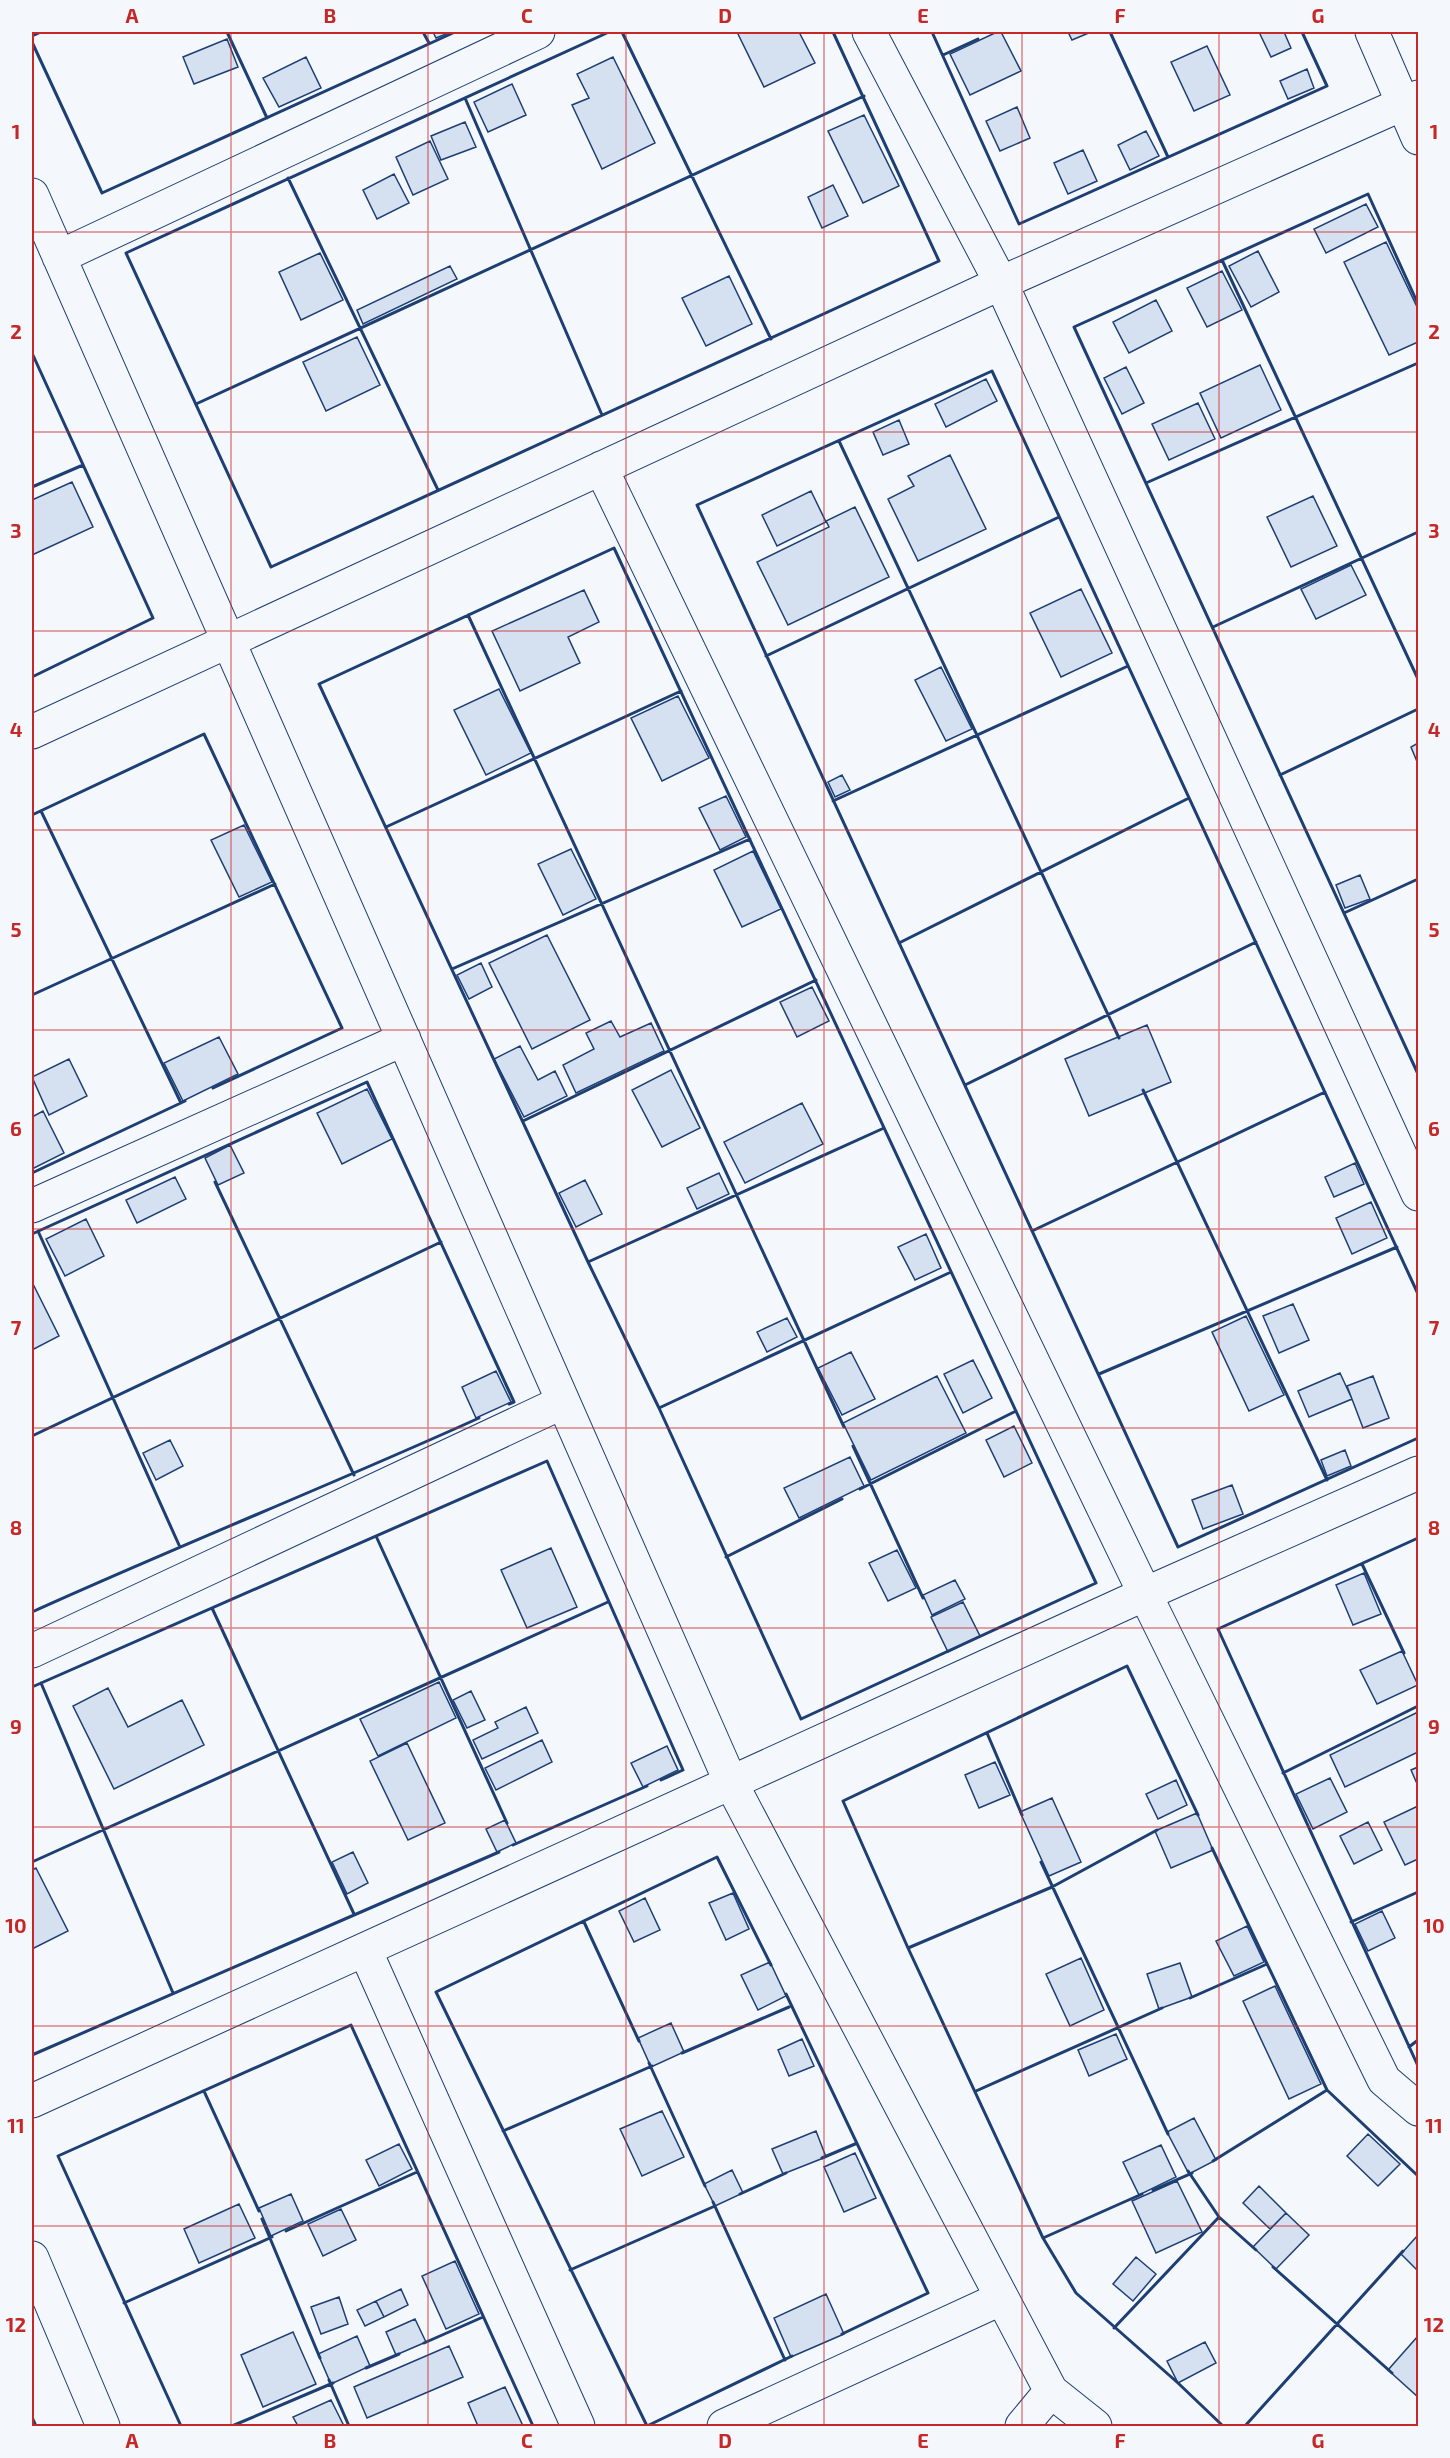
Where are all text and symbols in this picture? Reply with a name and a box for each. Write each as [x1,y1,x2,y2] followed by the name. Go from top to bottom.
[125,3,139,27] text: A
[324,3,336,27] text: B
[521,3,533,27] text: C
[718,3,732,27] text: D
[917,3,929,27] text: E
[1114,3,1126,27] text: F
[1312,3,1324,27] text: G
[12,119,20,143] text: 1
[1430,119,1438,143] text: 1
[10,319,22,343] text: 2
[1428,319,1440,343] text: 2
[10,518,22,542] text: 3
[1428,518,1440,542] text: 3
[10,717,23,741] text: 4
[1428,717,1441,741] text: 4
[10,917,22,941] text: 5
[1428,917,1440,941] text: 5
[10,1116,22,1140] text: 6
[1428,1116,1440,1140] text: 6
[11,1315,22,1339] text: 7
[1429,1315,1440,1339] text: 7
[10,1515,22,1539] text: 8
[1428,1515,1440,1539] text: 8
[10,1714,22,1738] text: 9
[1428,1714,1440,1738] text: 9
[5,1913,27,1937] text: 10
[1423,1913,1445,1937] text: 10
[7,2113,25,2137] text: 11
[1425,2113,1443,2137] text: 11
[6,2312,26,2336] text: 12
[1424,2312,1444,2336] text: 12
[125,2428,139,2452] text: A
[324,2428,336,2452] text: B
[521,2428,533,2452] text: C
[718,2428,732,2452] text: D
[917,2428,929,2452] text: E
[1114,2428,1126,2452] text: F
[1312,2428,1324,2452] text: G

